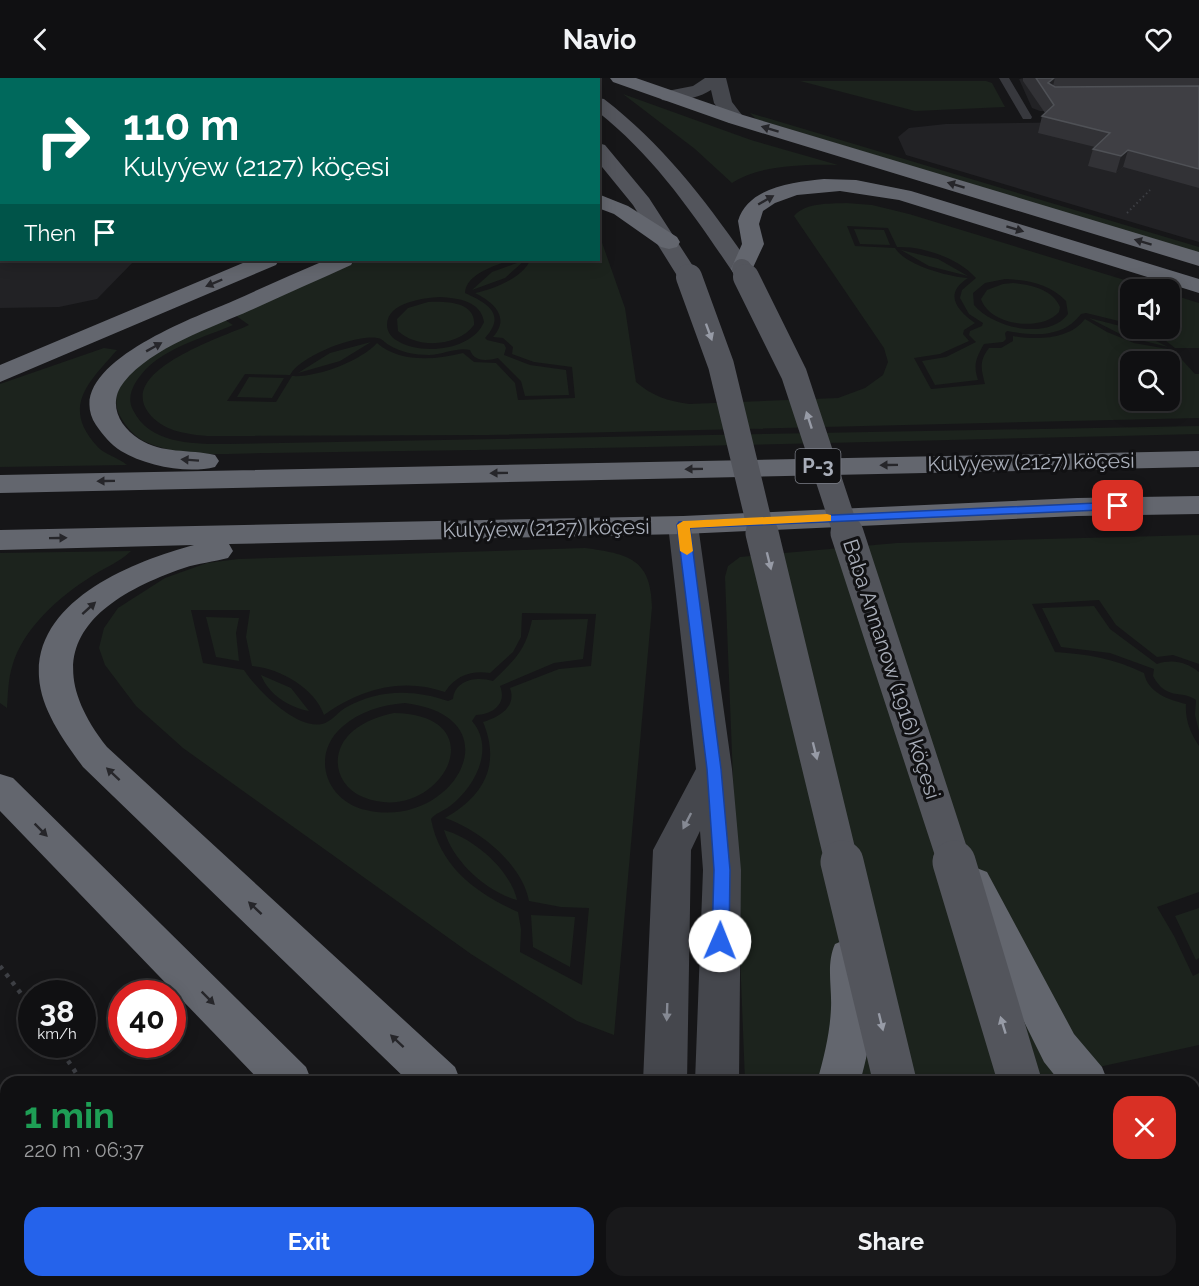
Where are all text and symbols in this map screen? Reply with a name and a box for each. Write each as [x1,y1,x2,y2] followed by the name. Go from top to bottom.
[24,23,57,56] icon: back
[1142,23,1175,56] icon: heart
[563,24,636,55] text: Navio
[123,101,239,150] text: 110 m
[24,102,102,180] icon: right
[761,124,779,133] one-way arrow
[123,151,390,182] text: Kulyýew (2127) köçesi
[947,180,965,189] one-way arrow
[758,195,774,206] one-way arrow
[88,216,121,249] icon: arrive
[24,220,76,246] text: Then
[1006,225,1024,234] one-way arrow
[1134,237,1152,246] one-way arrow
[206,278,223,287] one-way arrow
[1120,279,1180,411] map controls
[1120,279,1180,339] button: sound
[705,323,714,341] one-way arrow
[146,342,163,352] one-way arrow
[1120,351,1180,411] button: search
[804,411,814,429] one-way arrow
[927,448,1135,476] street label: Kulyýew (2127) köçesi
[796,449,840,483] road number: P-3
[181,456,200,465] one-way arrow
[879,460,898,470] one-way arrow
[684,464,703,474] one-way arrow
[489,468,508,477] one-way arrow
[97,477,116,486] one-way arrow
[1092,480,1143,531] pin
[1101,489,1134,522] icon: arrive
[442,514,650,542] street label: Kulyýew (2127) köçesi
[49,534,68,543] one-way arrow
[838,536,946,802] street label: Baba Annanow (1916) köçesi
[764,552,774,570] one-way arrow
[81,602,96,615] one-way arrow
[811,741,821,760] one-way arrow
[107,768,121,782] one-way arrow
[683,812,693,830] one-way arrow
[34,823,49,837] one-way arrow
[248,901,263,915] one-way arrow
[688,909,752,973] position arrow
[108,980,186,1058] speed limit sign: 40
[201,991,215,1006] one-way arrow
[40,994,74,1029] text: 38
[662,1003,672,1022] one-way arrow
[877,1013,886,1032] one-way arrow
[998,1016,1007,1034] one-way arrow
[37,1025,77,1043] text: km/h
[391,1035,405,1049] one-way arrow
[24,1094,115,1136] text: 1 min
[1113,1096,1176,1159] button: close
[24,1138,144,1162] text: 220 m · 06:37
[24,1207,594,1276] button: Exit
[606,1207,1176,1276] button: Share

